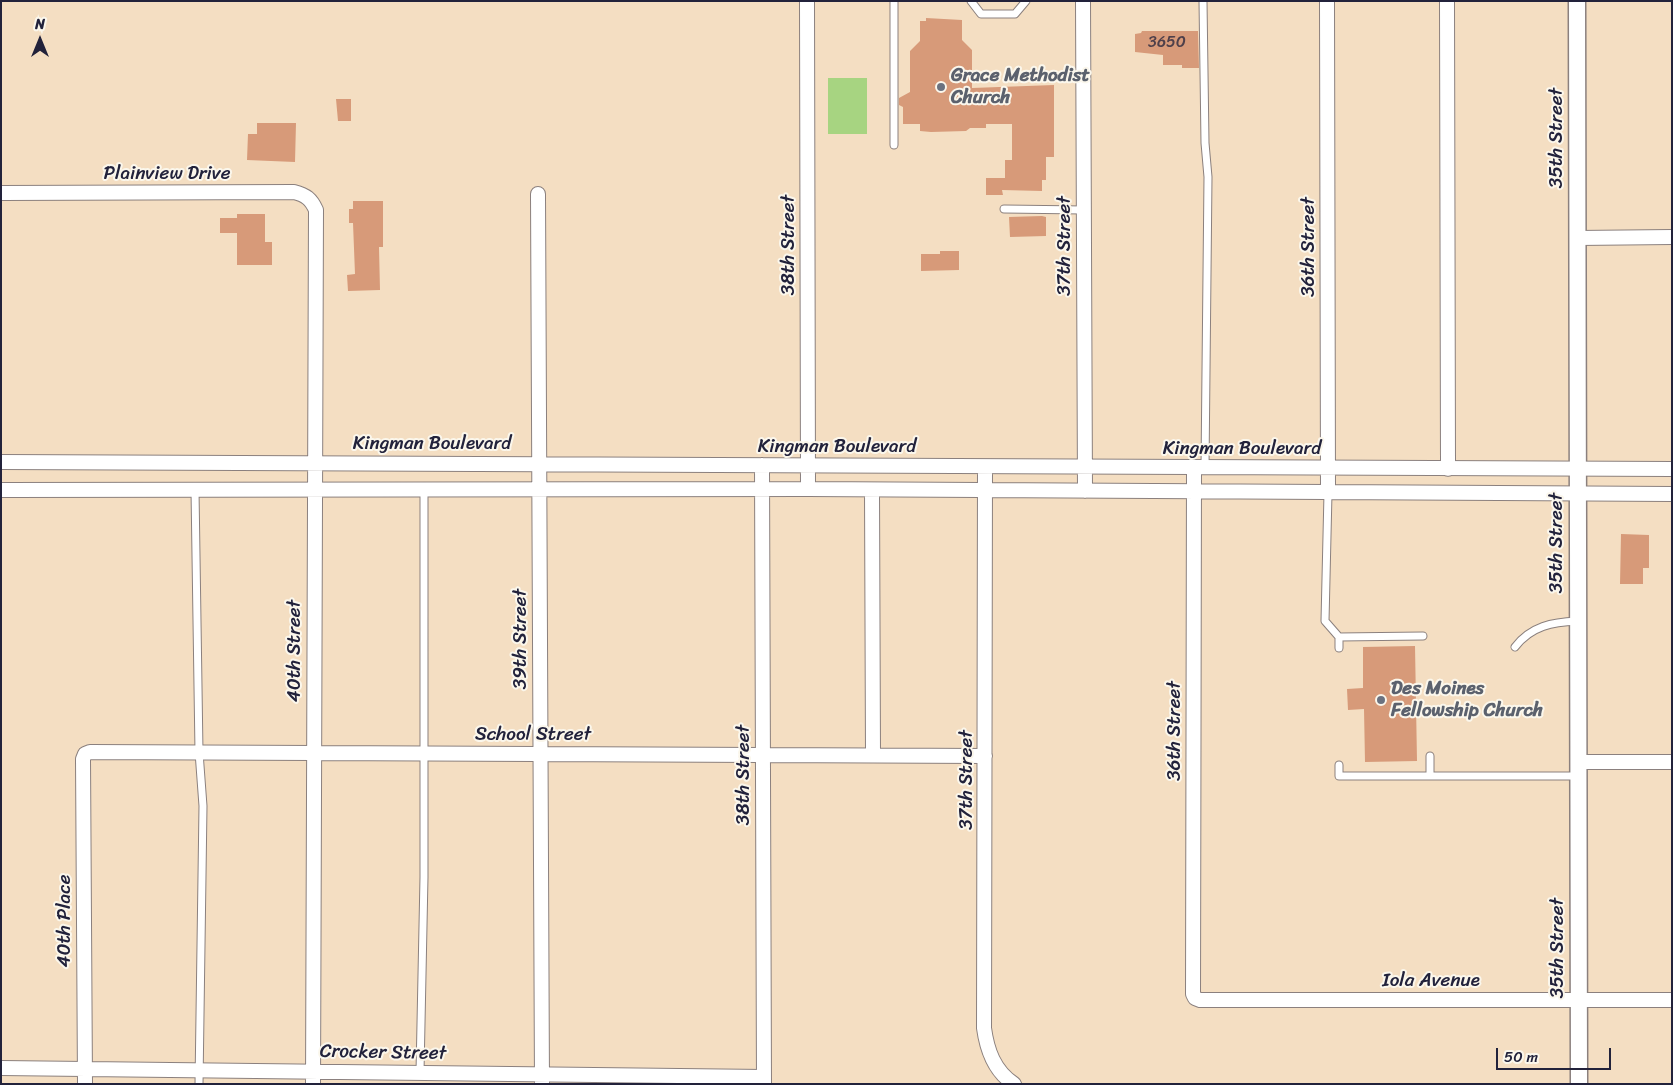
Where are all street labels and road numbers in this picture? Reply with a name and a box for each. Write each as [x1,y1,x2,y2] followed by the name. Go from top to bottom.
[1546,88,1568,188] street label: 35th Street
[104,163,230,185] street label: Plainview Drive
[778,195,800,295] street label: 38th Street
[1054,196,1076,296] street label: 37th Street
[1298,197,1320,297] street label: 36th Street
[353,433,511,455] street label: Kingman Boulevard
[758,436,916,458] street label: Kingman Boulevard
[1163,438,1321,460] street label: Kingman Boulevard
[1546,493,1568,593] street label: 35th Street
[510,589,532,689] street label: 39th Street
[284,600,306,702] street label: 40th Street
[1164,681,1186,781] street label: 36th Street
[475,724,591,746] street label: School Street
[733,725,755,825] street label: 38th Street
[956,730,978,830] street label: 37th Street
[54,875,76,967] street label: 40th Place
[1547,898,1569,998] street label: 35th Street
[1382,970,1480,992] street label: Iola Avenue
[320,1040,446,1066] street label: Crocker Street

